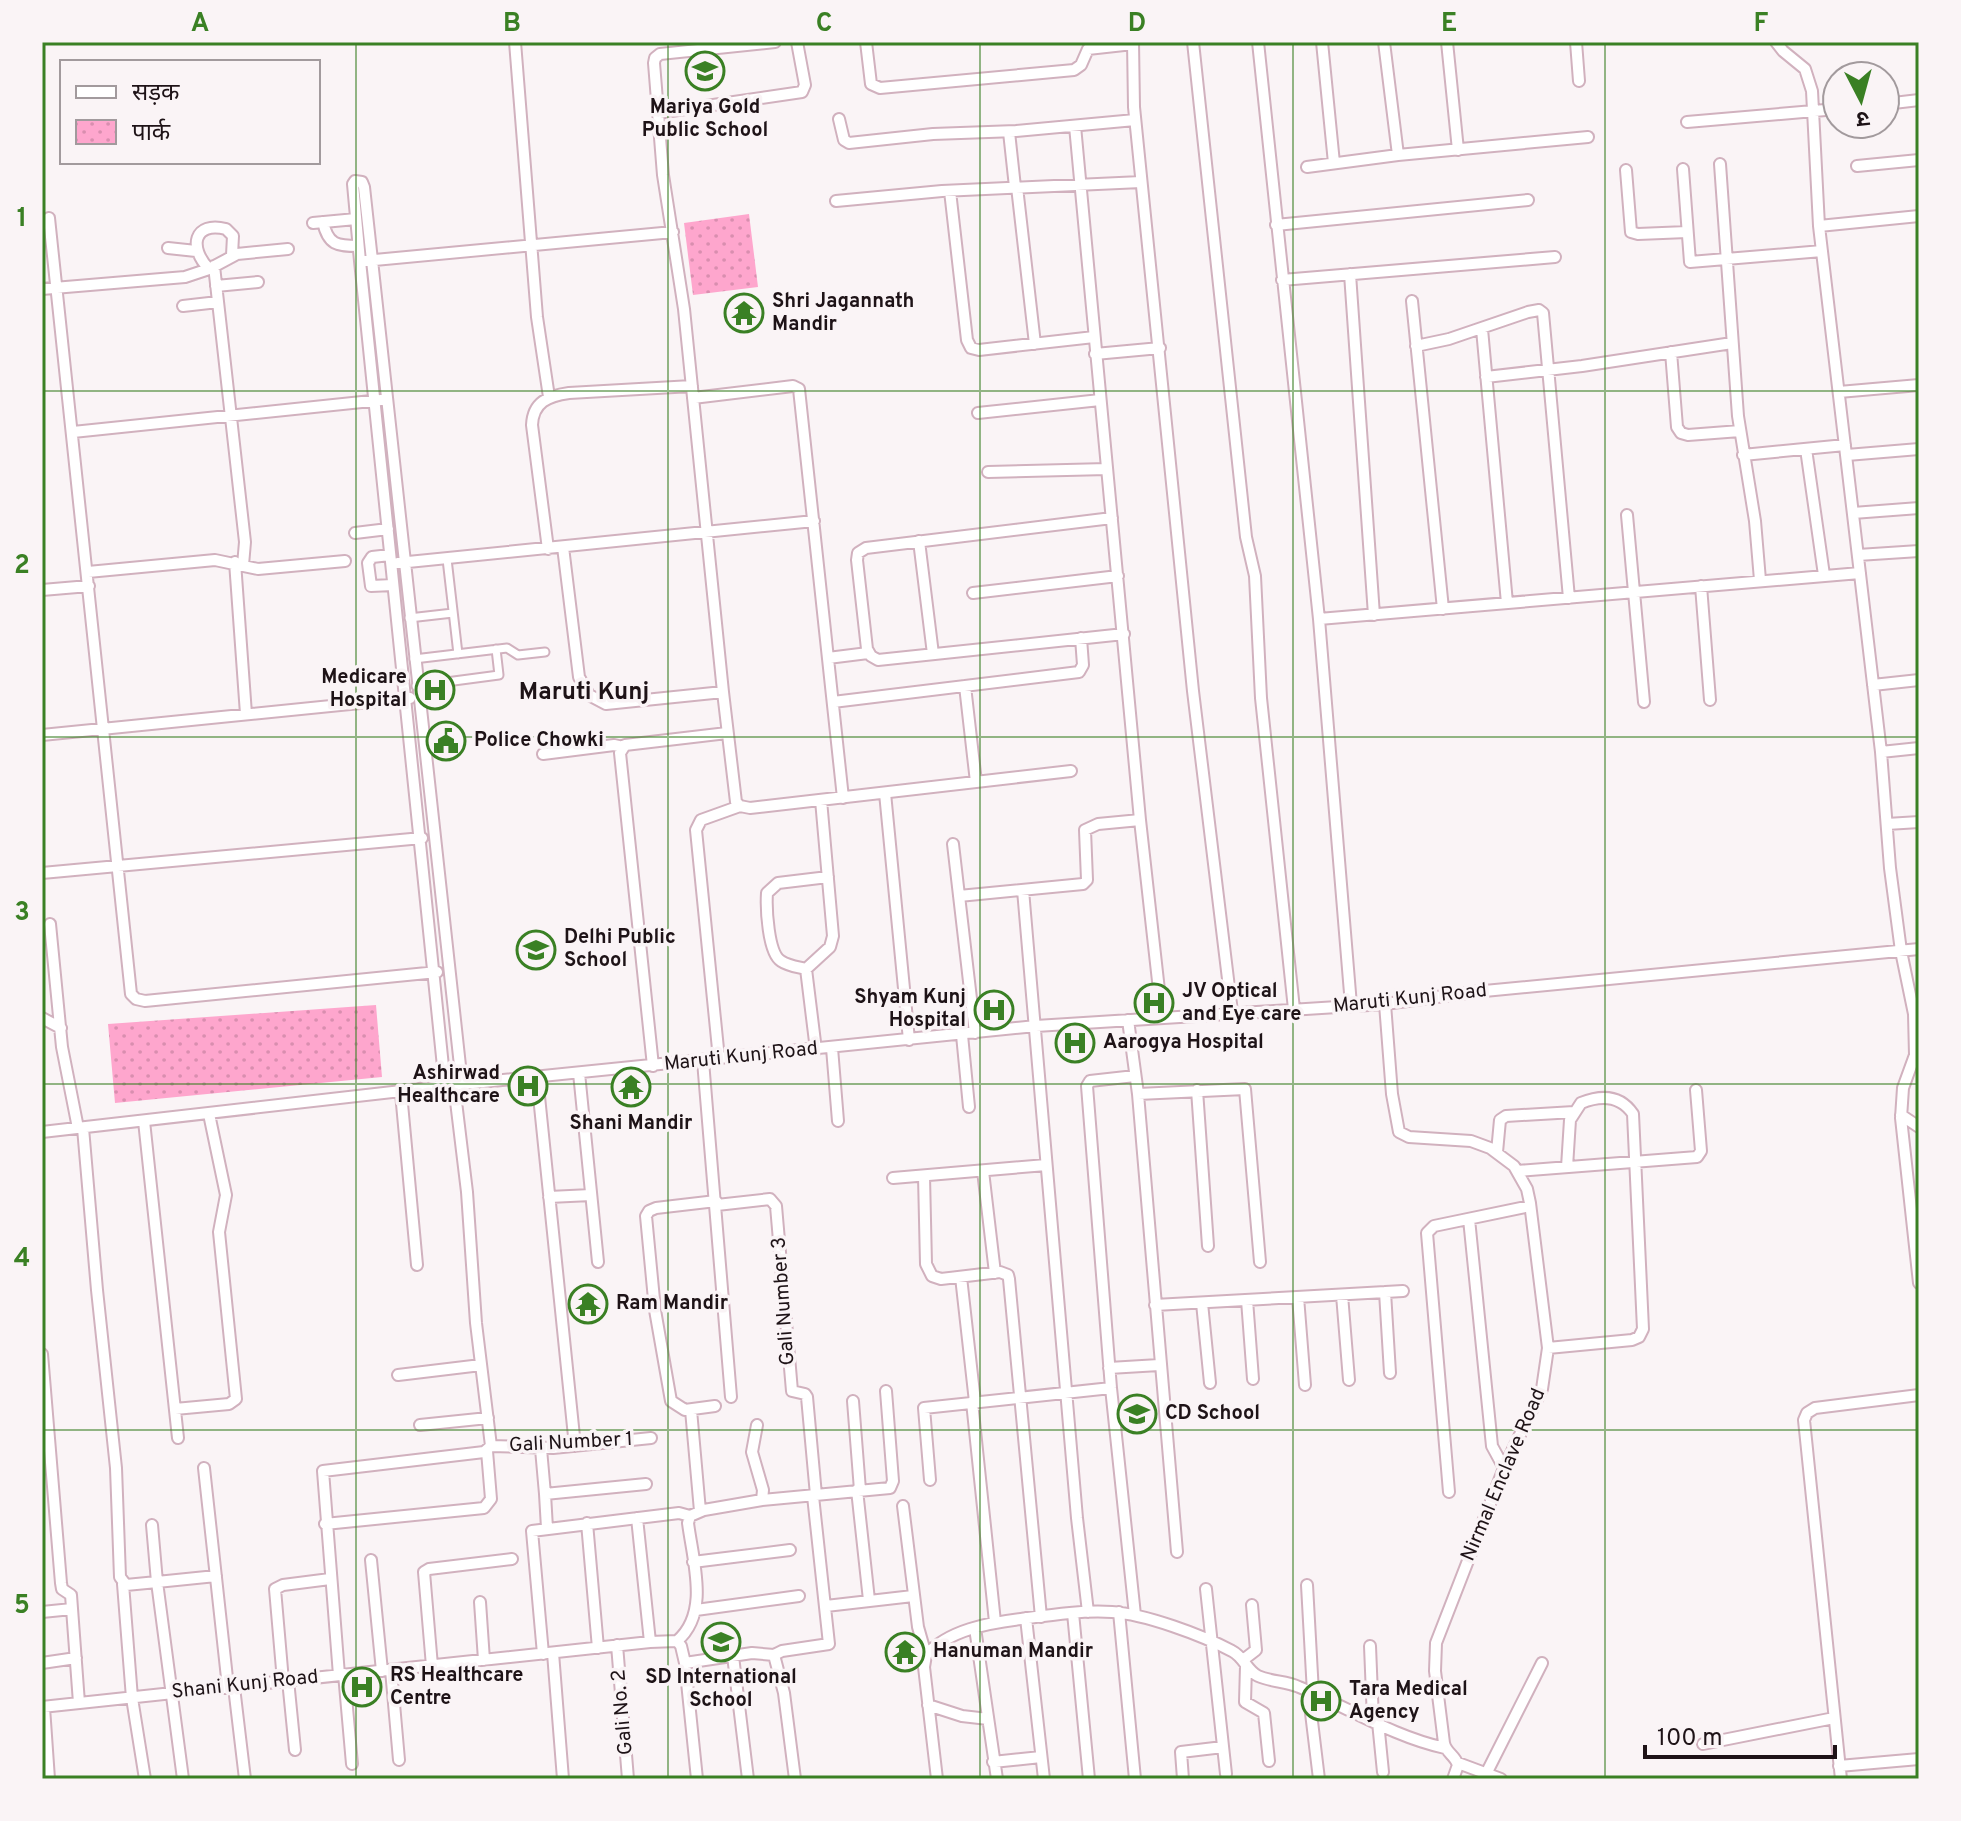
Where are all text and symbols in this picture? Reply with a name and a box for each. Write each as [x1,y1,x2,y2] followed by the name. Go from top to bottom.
[191,8,209,41] text: A
[503,8,521,41] text: B
[816,8,832,41] text: C
[1128,8,1146,41] text: D
[1441,8,1457,41] text: E
[1754,8,1769,41] text: F
[684,50,726,92] school or university icon: Mariya Gold Public School
[60,60,320,164] legend
[1821,60,1901,140] north arrow
[132,79,180,109] text: सड़क
[642,95,768,144] place label: Mariya Gold Public School
[1854,103,1871,132] text: उ
[132,118,171,149] text: पार्क
[17,203,27,236] text: 1
[772,289,914,338] place label: Shri Jagannath Mandir
[723,292,765,334] temple icon: Shri Jagannath Mandir
[14,550,30,583] text: 2
[321,665,407,714] place label: Medicare Hospital
[414,669,456,711] hospital icon: Medicare Hospital
[519,678,649,708] district label: Maruti Kunj
[425,720,467,762] public building icon: Police Chowki
[474,728,604,754] place label: Police Chowki
[14,897,30,930] text: 3
[564,925,676,974] place label: Delhi Public School
[515,929,557,971] school or university icon: Delhi Public School
[1332,978,1488,1020] street label: Maruti Kunj Road
[1182,979,1301,1028] place label: JV Optical and Eye care
[1133,982,1175,1024] hospital icon: JV Optical and Eye care
[854,985,966,1034] place label: Shyam Kunj Hospital
[973,989,1015,1031] hospital icon: Shyam Kunj Hospital
[1054,1022,1096,1064] hospital icon: Aarogya Hospital
[1103,1030,1264,1056] place label: Aarogya Hospital
[663,1036,819,1078] street label: Maruti Kunj Road
[397,1061,500,1110] place label: Ashirwad Healthcare
[507,1065,549,1107] hospital icon: Ashirwad Healthcare
[610,1066,652,1108] temple icon: Shani Mandir
[570,1111,693,1137] place label: Shani Mandir
[767,1236,801,1366] street label: Gali Number 3
[14,1243,30,1276] text: 4
[567,1283,609,1325] temple icon: Ram Mandir
[616,1291,729,1317] place label: Ram Mandir
[1456,1385,1552,1565] street label: Nirmal Enclave Road
[1116,1393,1158,1435] school or university icon: CD School
[1165,1401,1260,1427] place label: CD School
[508,1427,634,1459] street label: Gali Number 1
[14,1590,30,1623] text: 5
[700,1621,742,1663] school or university icon: SD International School
[884,1631,926,1673] temple icon: Hanuman Mandir
[933,1639,1094,1665] place label: Hanuman Mandir
[390,1663,523,1712] place label: RS Healthcare Centre
[170,1664,320,1706] street label: Shani Kunj Road
[645,1665,797,1714] place label: SD International School
[341,1666,383,1708] hospital icon: RS Healthcare Centre
[606,1668,640,1756] street label: Gali No. 2
[1349,1677,1468,1726] place label: Tara Medical Agency
[1300,1680,1342,1722] hospital icon: Tara Medical Agency
[1645,1709,1835,1759] scale bar
[1657,1724,1723,1754] text: 100 m

